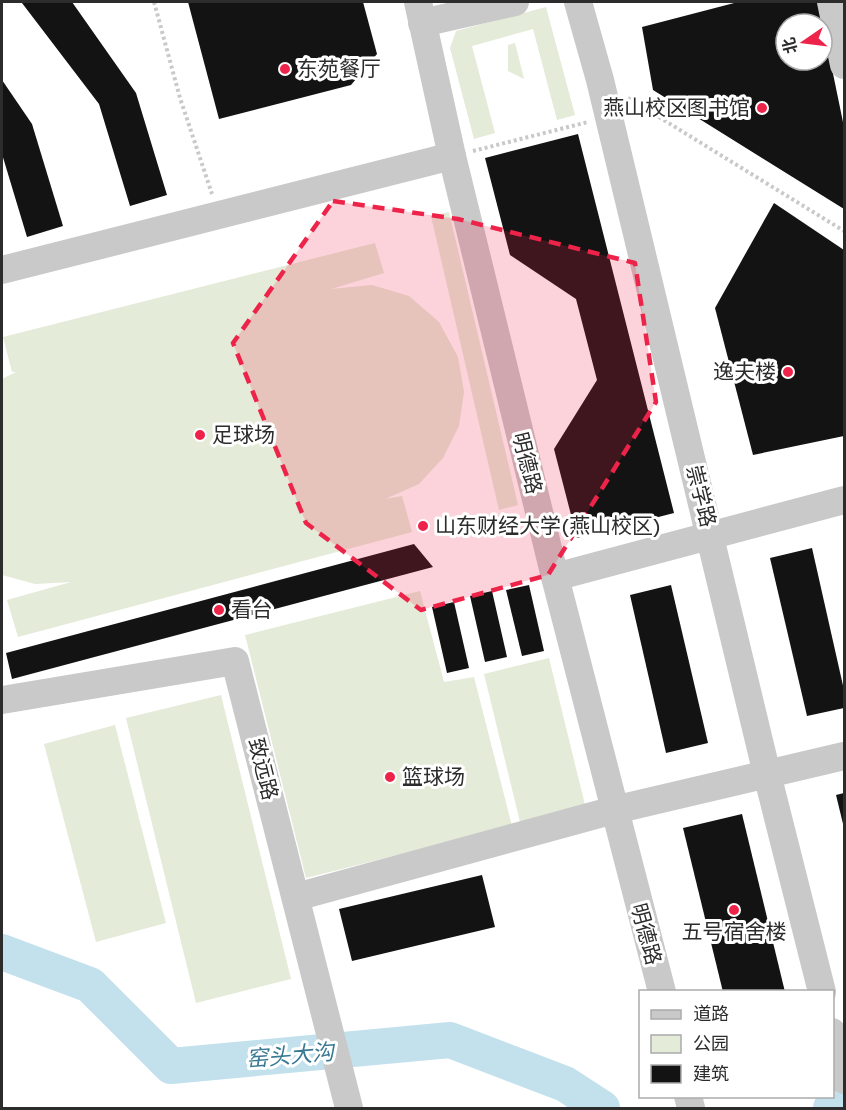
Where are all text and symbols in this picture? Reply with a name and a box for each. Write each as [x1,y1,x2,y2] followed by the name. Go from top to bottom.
[774,12,834,72] north arrow
[778,35,801,56] text: 北
[297,55,381,81] place label: 东苑餐厅
[278,62,292,76] marker: 东苑餐厅
[603,94,750,120] place label: 燕山校区图书馆
[755,101,769,115] marker: 燕山校区图书馆
[713,358,776,384] place label: 逸夫楼
[781,365,795,379] marker: 逸夫楼
[212,421,275,447] place label: 足球场
[193,428,207,442] marker: 足球场
[508,429,548,496] street label: 明德路
[682,462,722,529] street label: 崇学路
[435,512,661,538] place label: 山东财经大学(燕山校区)
[416,519,430,533] marker: 山东财经大学(燕山校区)
[231,596,273,622] place label: 看台
[212,603,226,617] marker: 看台
[244,735,284,802] street label: 致远路
[402,763,465,789] place label: 篮球场
[383,770,397,784] marker: 篮球场
[626,900,668,968] street label: 明德路
[727,903,741,917] marker: 五号宿舍楼
[682,918,787,944] place label: 五号宿舍楼
[639,990,834,1098] legend
[693,1002,729,1024] text: 道路
[693,1032,729,1054] text: 公园
[245,1037,337,1072] water label: 窑头大沟
[693,1062,729,1084] text: 建筑

